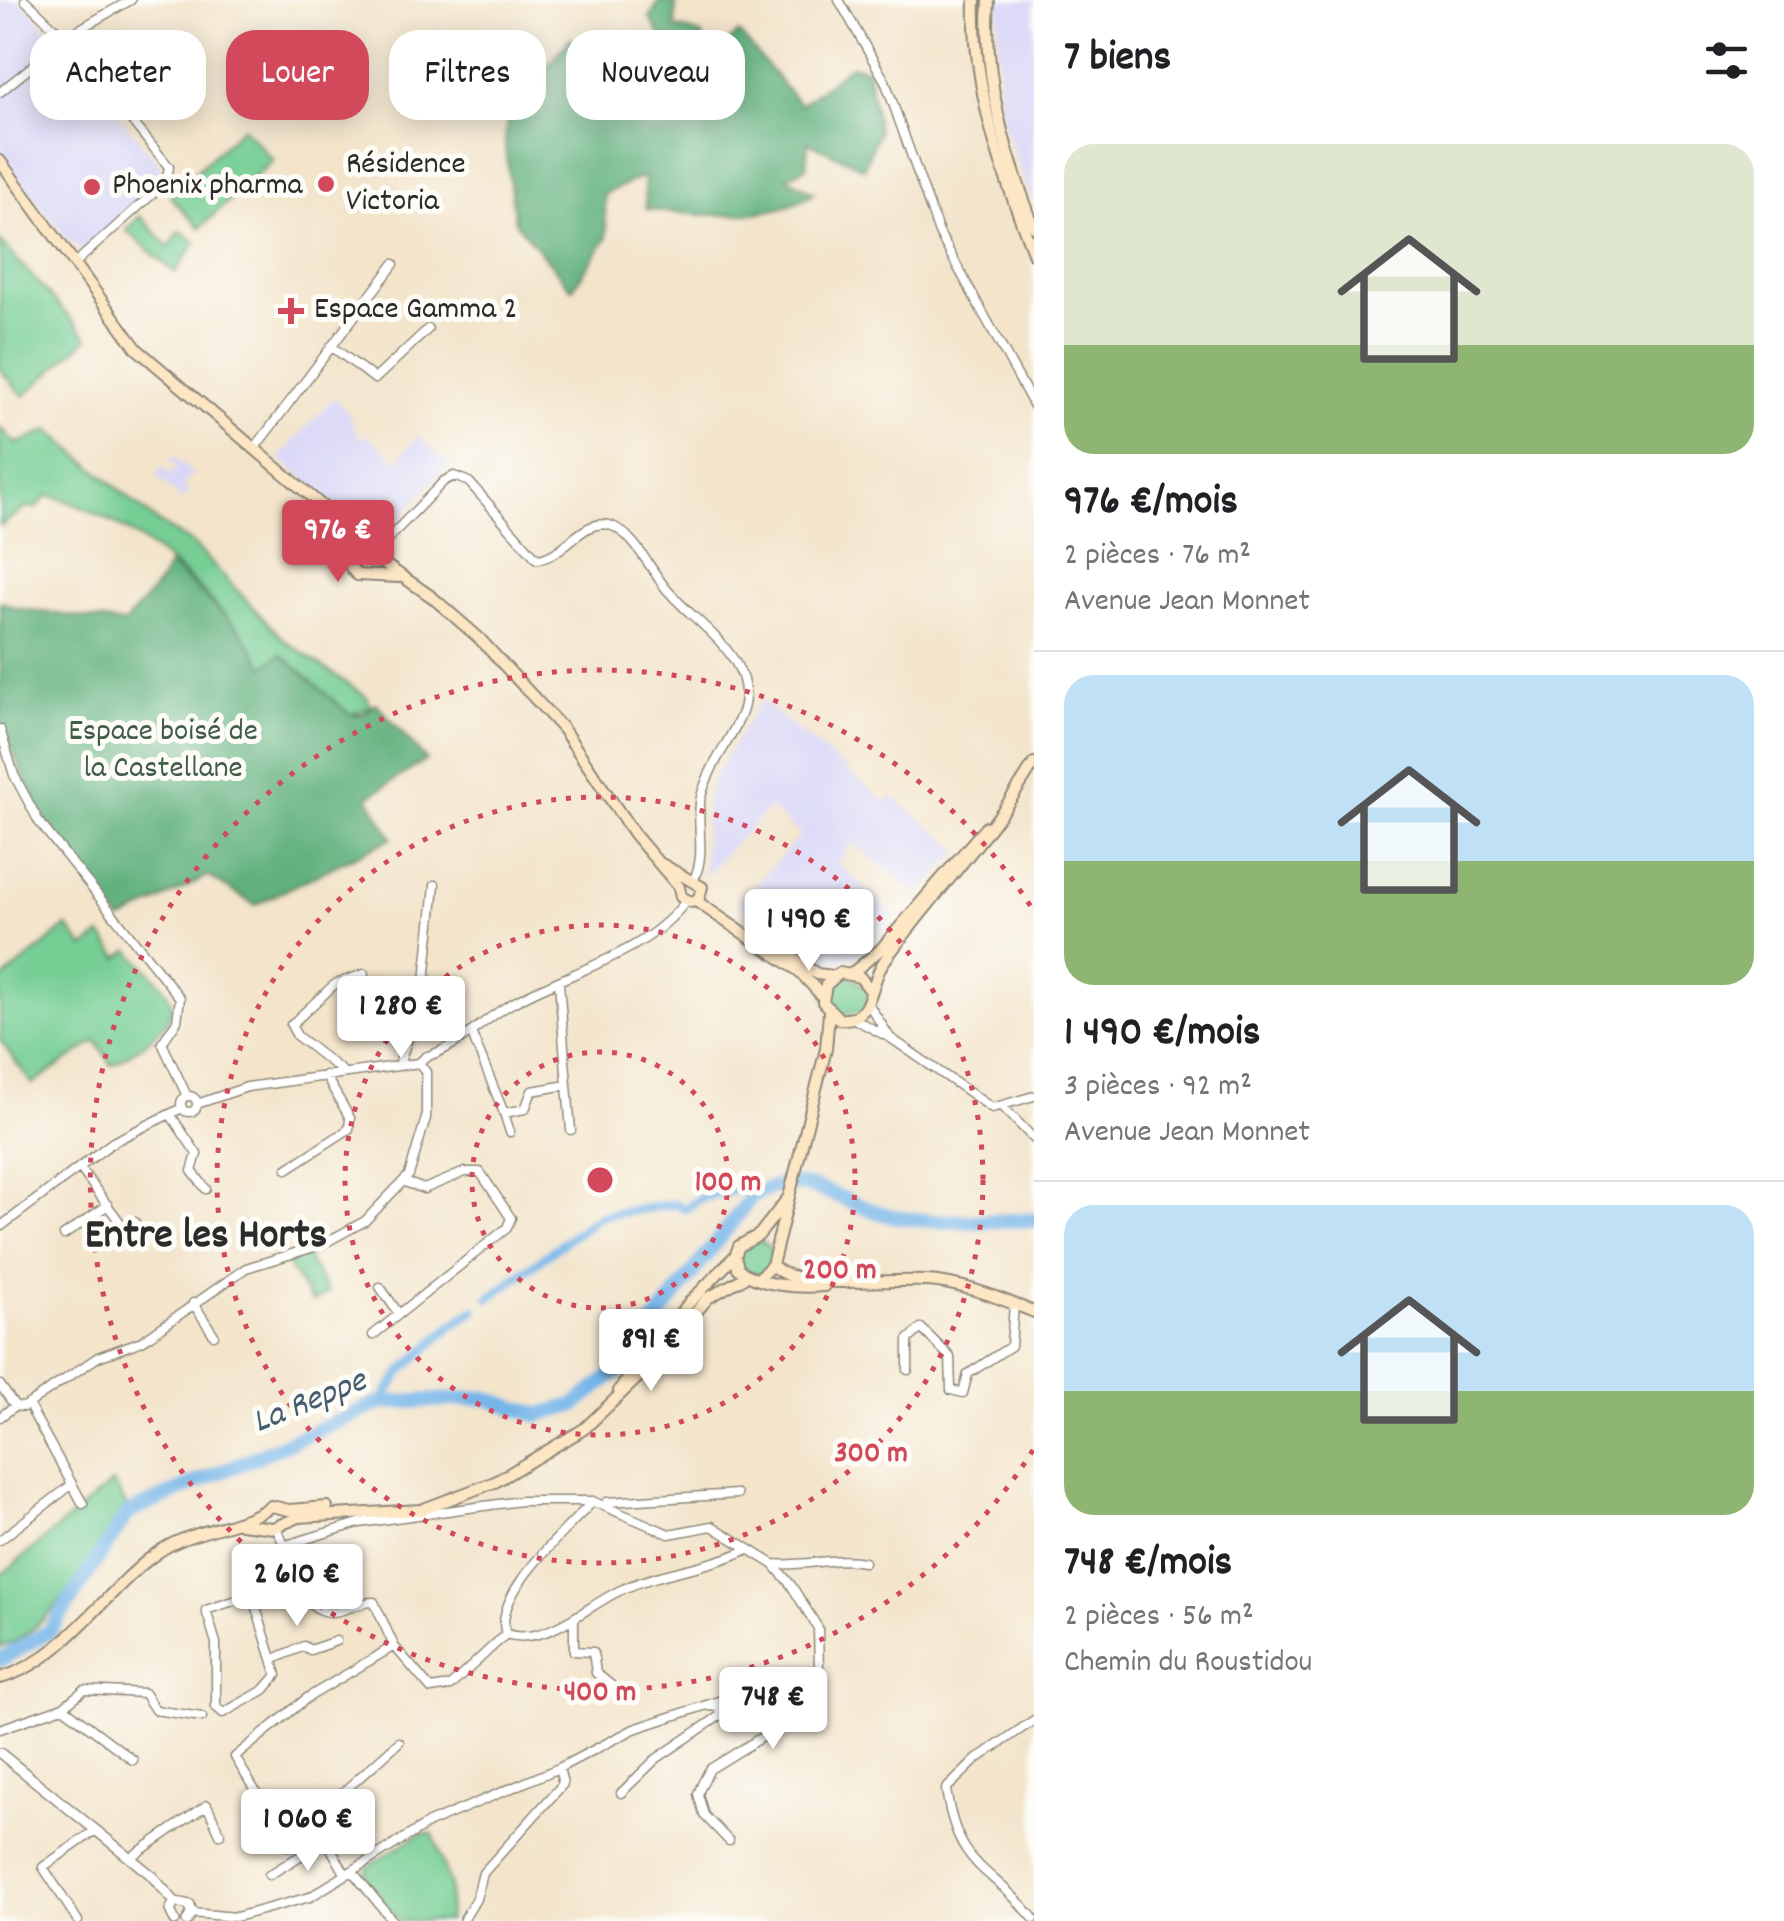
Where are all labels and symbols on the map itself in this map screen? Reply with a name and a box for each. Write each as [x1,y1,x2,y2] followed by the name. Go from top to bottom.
[346,143,466,226] place label: Résidence Victoria
[112,164,304,210] place label: Phoenix pharma
[315,173,337,195] marker: Résidence Victoria
[81,176,103,198] marker: Phoenix pharma
[314,288,518,334] place label: Espace Gamma 2
[278,298,304,324] marker: Espace Gamma 2
[268,500,408,585] pin: 976 €
[68,710,258,793] park label: Espace boisé de la Castellane
[717,889,901,974] pin: 1 490 €
[309,976,493,1061] pin: 1 280 €
[582,1162,618,1198] centre of rings
[695,1163,761,1206] text: 100 m
[85,1208,327,1268] district label: Entre les Horts
[803,1251,877,1294] text: 200 m
[581,1309,721,1394] pin: 891 €
[246,1357,376,1448] water label: La Reppe
[834,1434,908,1477] text: 300 m
[205,1544,389,1629] pin: 2 610 €
[703,1667,843,1752] pin: 748 €
[564,1673,636,1716] text: 400 m
[216,1789,400,1874] pin: 1 060 €

